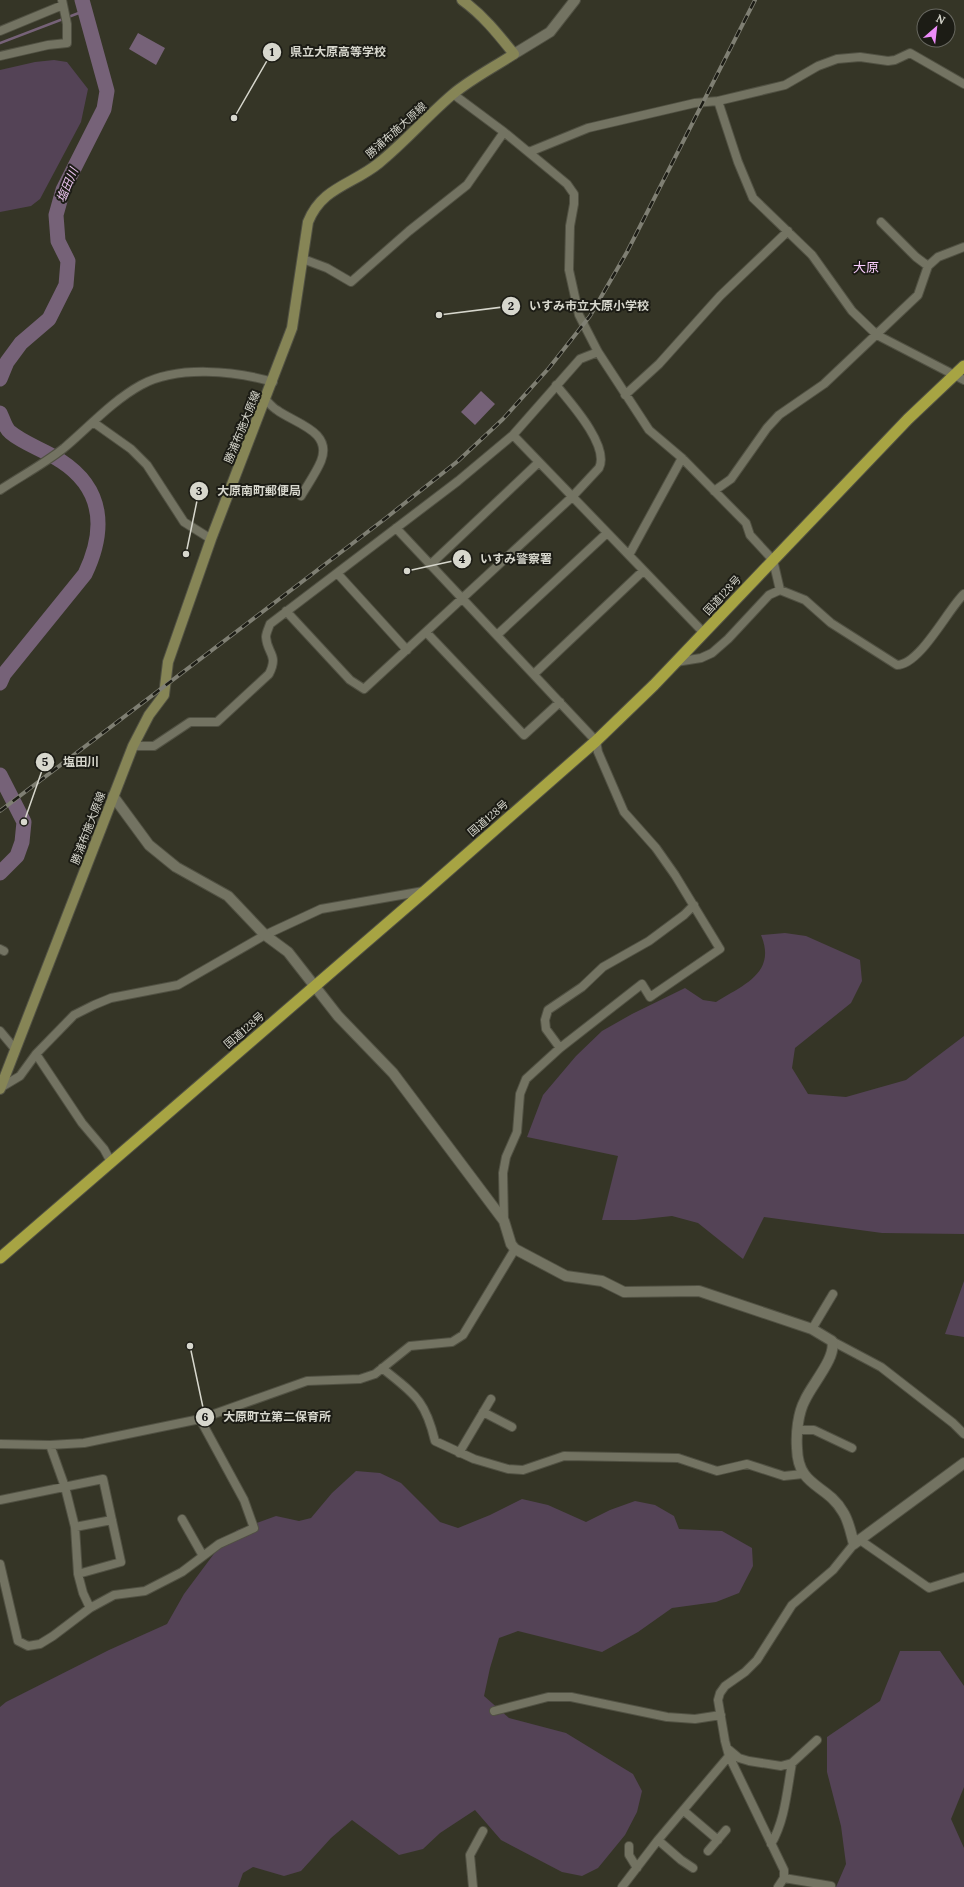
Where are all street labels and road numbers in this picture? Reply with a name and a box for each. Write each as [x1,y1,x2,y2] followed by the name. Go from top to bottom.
[363,99,429,161] street label: 勝浦布施大原線
[221,389,263,465] street label: 勝浦布施大原線
[700,572,744,618] street label: 国道128号
[68,790,108,866] street label: 勝浦布施大原線
[465,797,511,839] street label: 国道128号
[221,1009,267,1051] street label: 国道128号

